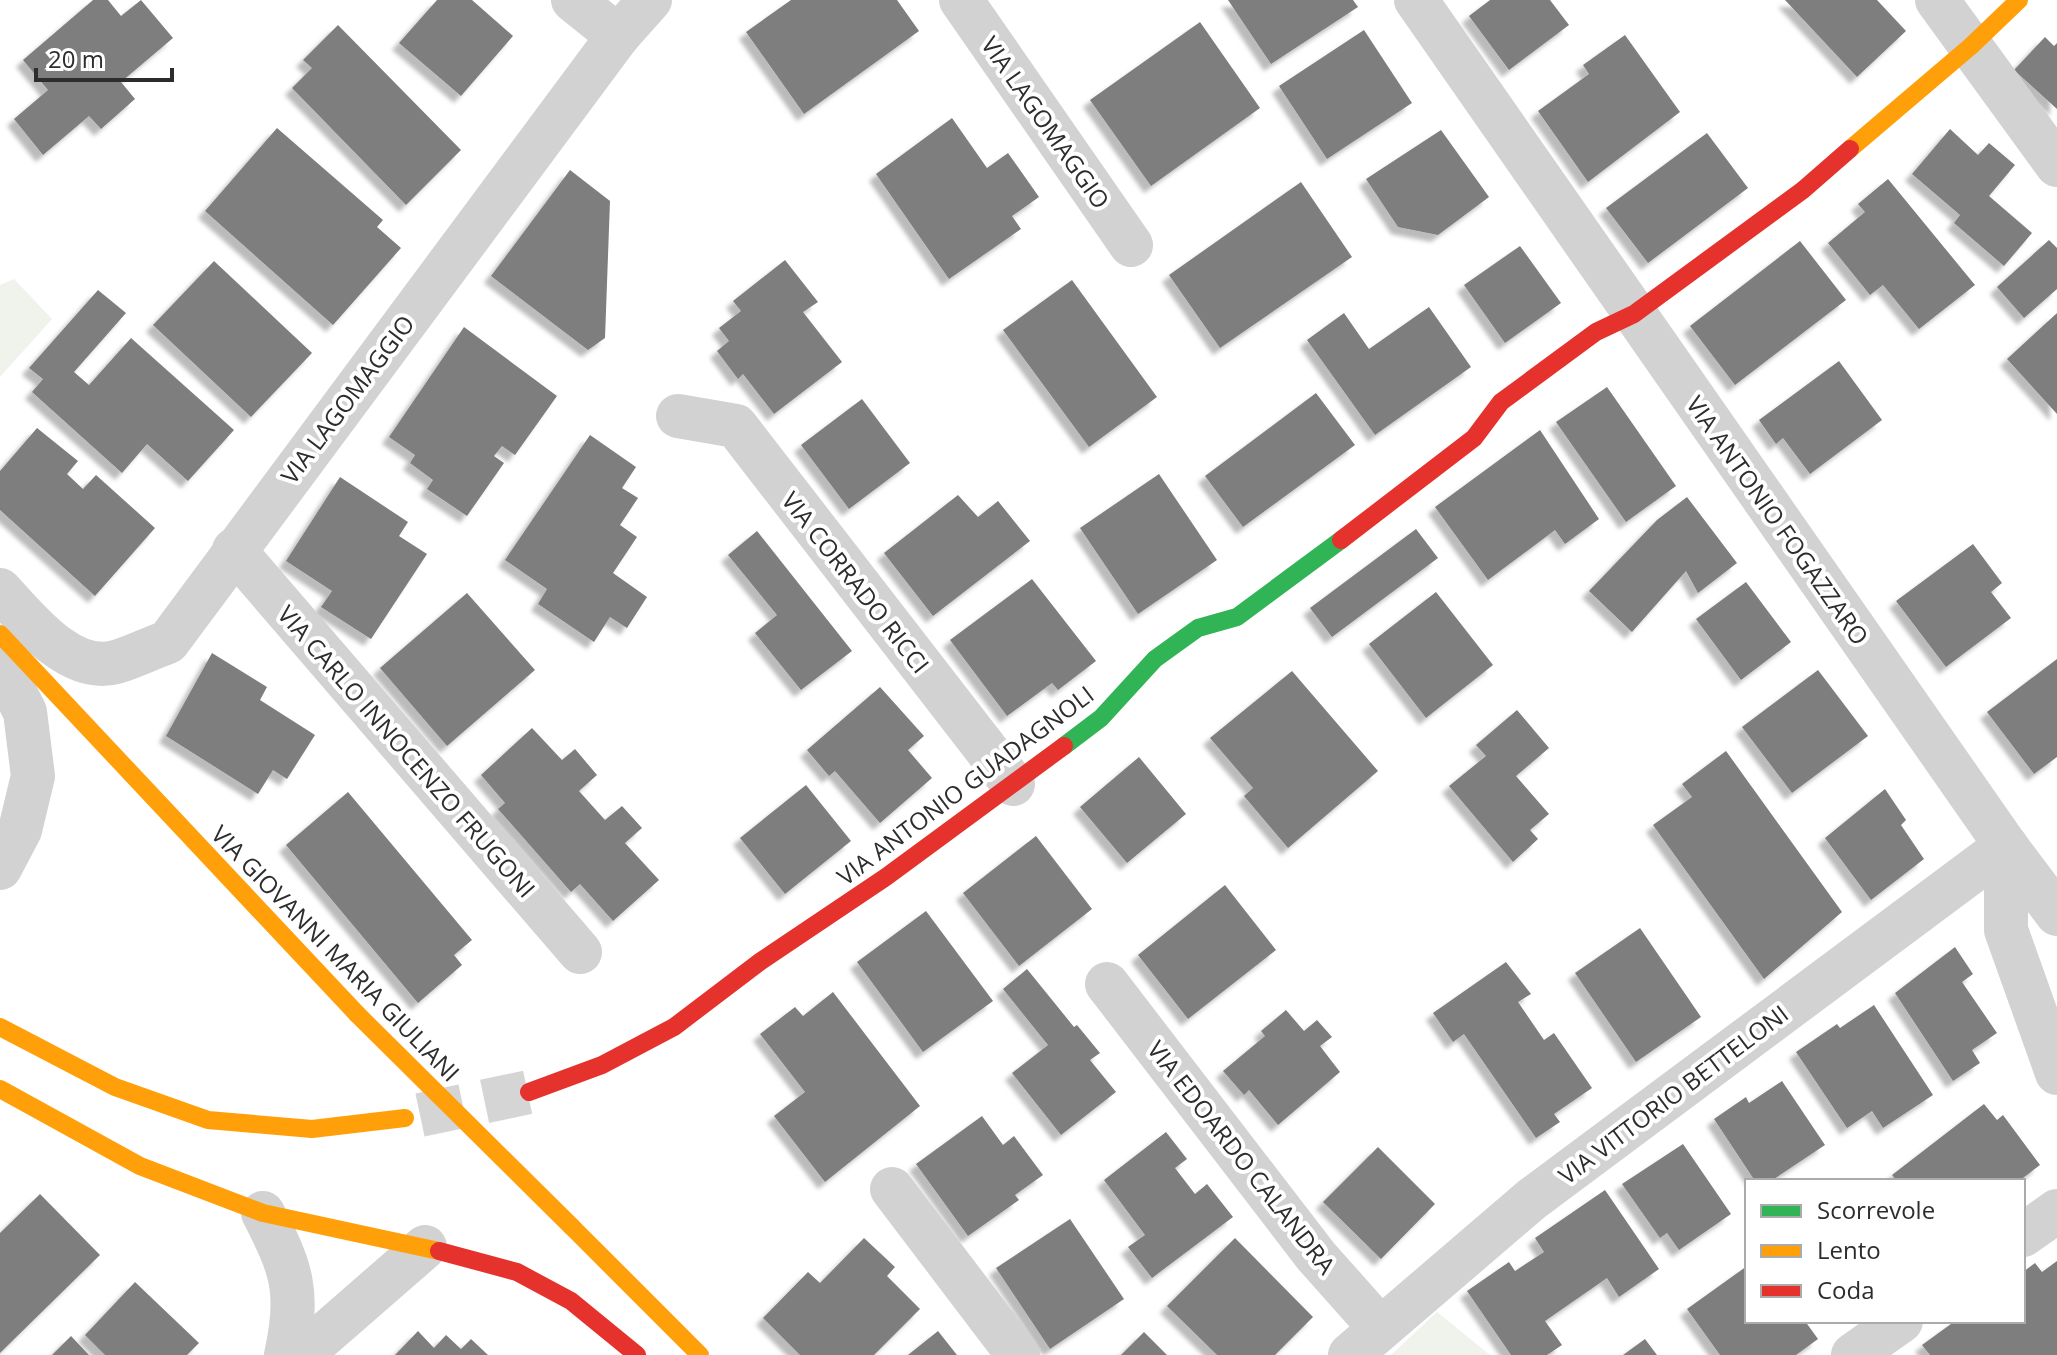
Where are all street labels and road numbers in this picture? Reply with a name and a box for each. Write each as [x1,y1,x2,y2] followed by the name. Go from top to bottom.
[974,29,1118,215] street label: VIA LAGOMAGGIO
[273,308,421,490] street label: VIA LAGOMAGGIO
[1679,389,1877,651] street label: VIA ANTONIO FOGAZZARO
[775,484,937,680] street label: VIA CORRADO RICCI
[271,598,543,904] street label: VIA CARLO INNOCENZO FRUGONI
[830,678,1100,892] street label: VIA ANTONIO GUADAGNOLI
[205,818,467,1088] street label: VIA GIOVANNI MARIA GIULIANI
[1551,997,1795,1191] street label: VIA VITTORIO BETTELONI
[1140,1034,1344,1281] street label: VIA EDOARDO CALANDRA

